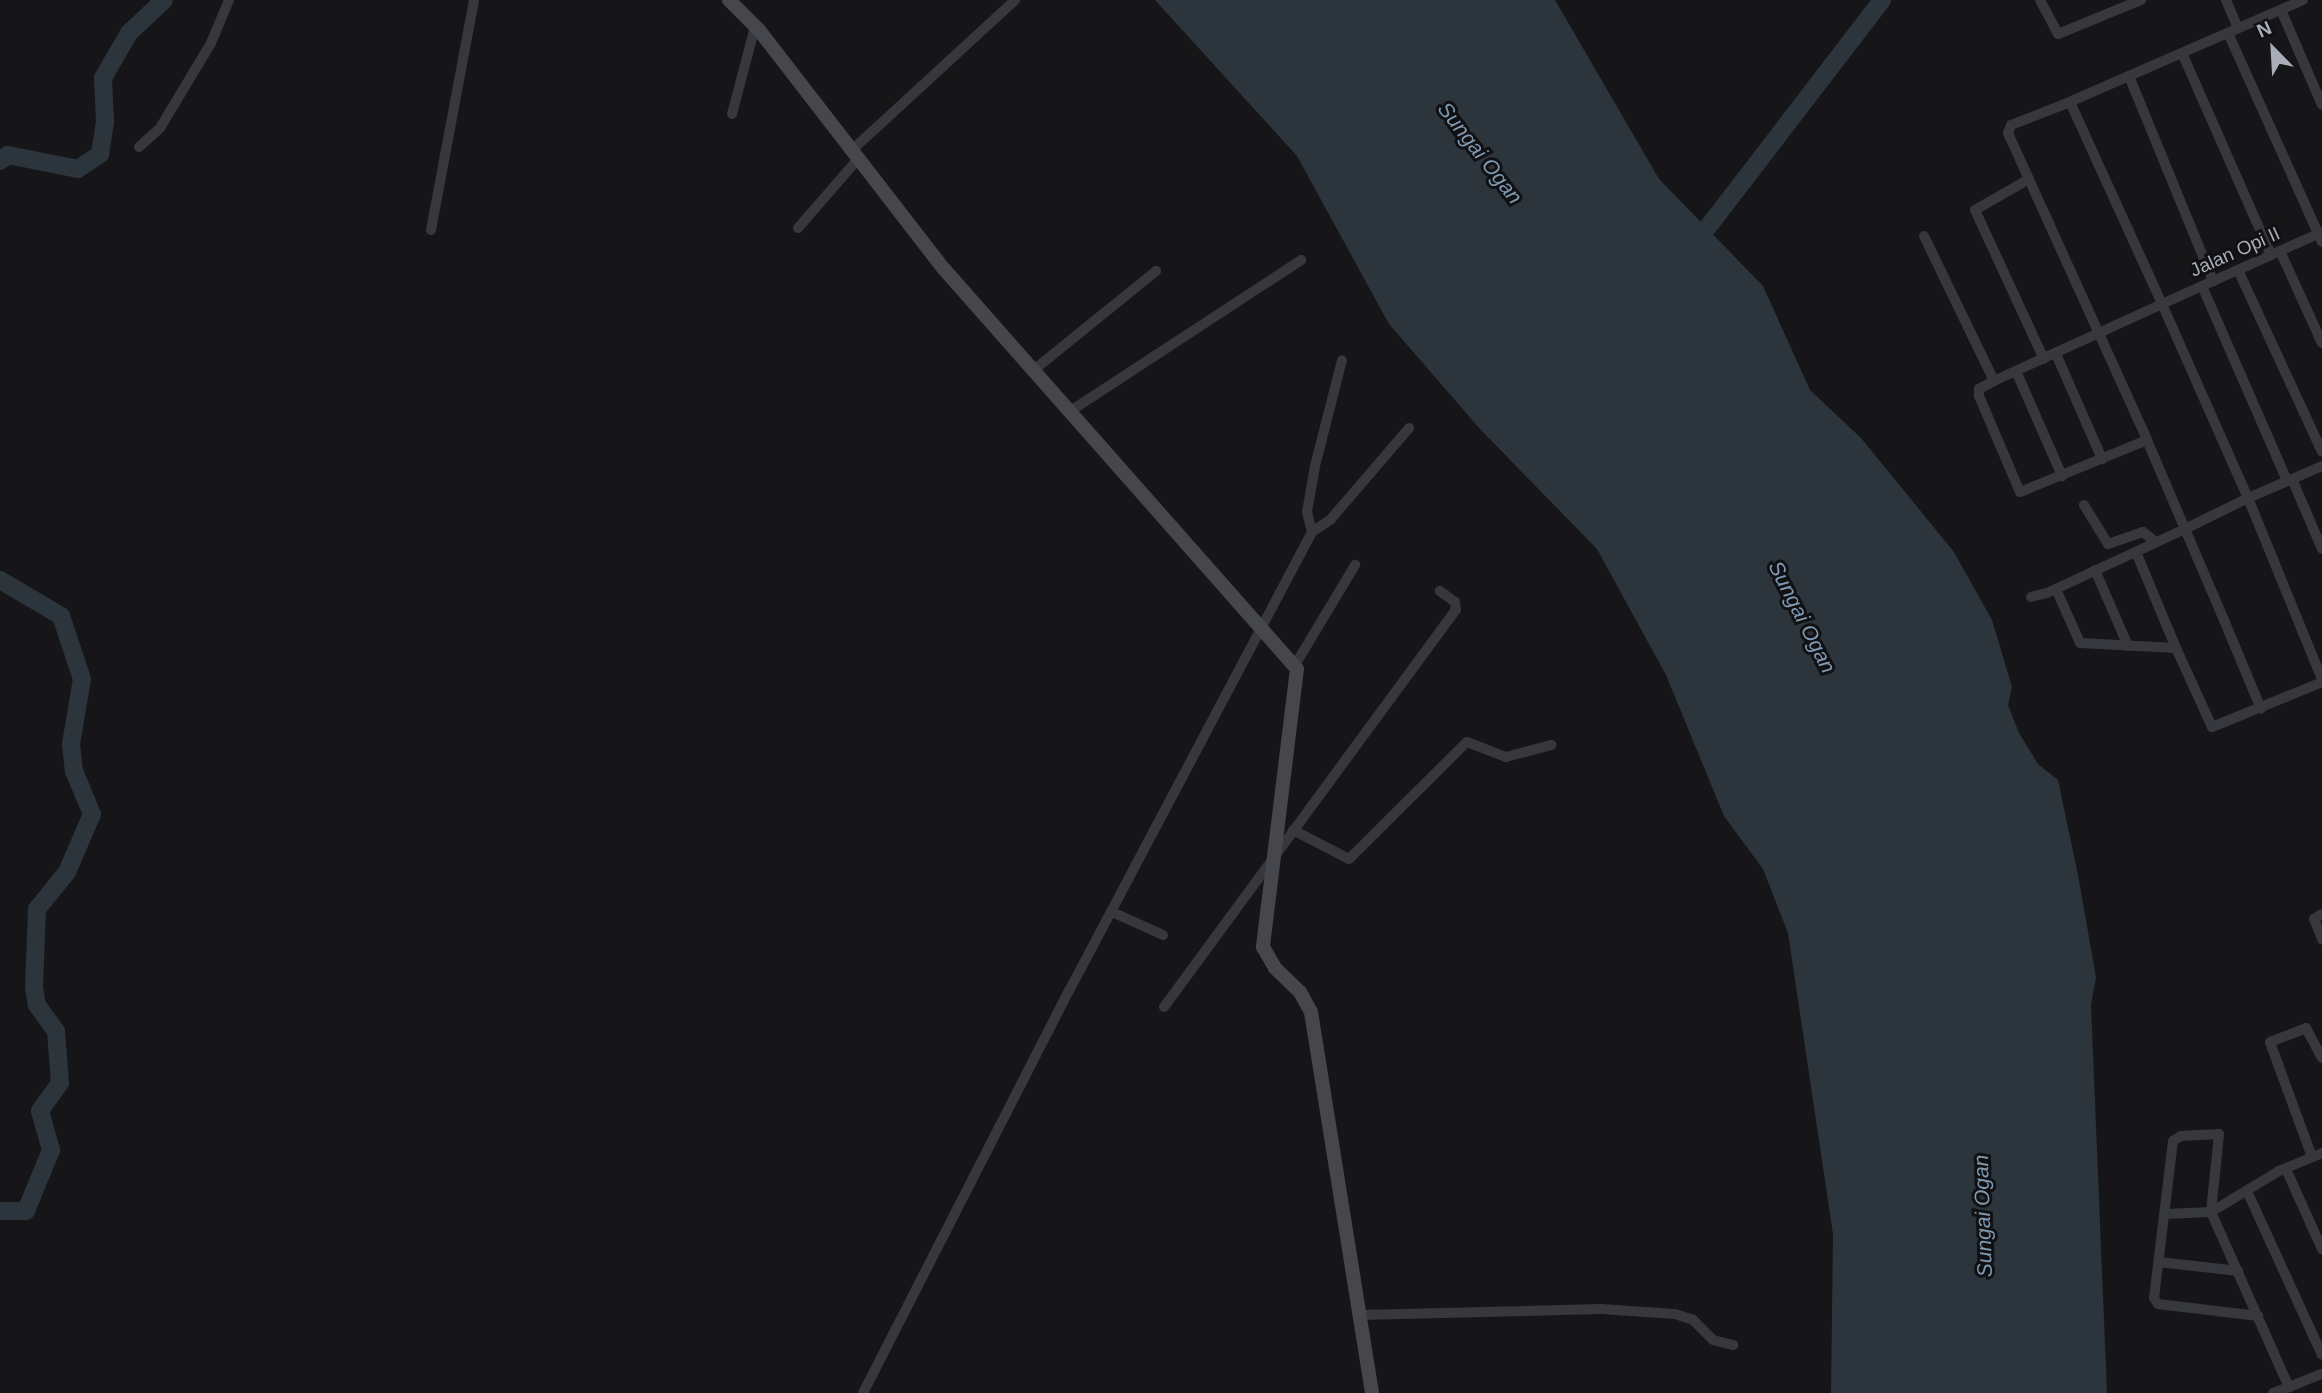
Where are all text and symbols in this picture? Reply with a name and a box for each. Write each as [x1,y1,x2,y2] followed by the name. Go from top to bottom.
[2238,14,2308,84] north arrow
[2254,17,2275,42] text: N
[1432,97,1528,209] water label: Sungai Ogan
[2186,222,2284,282] street label: Jalan Opi II
[1763,557,1841,677] water label: Sungai Ogan
[1968,1154,1998,1278] water label: Sungai Ogan

